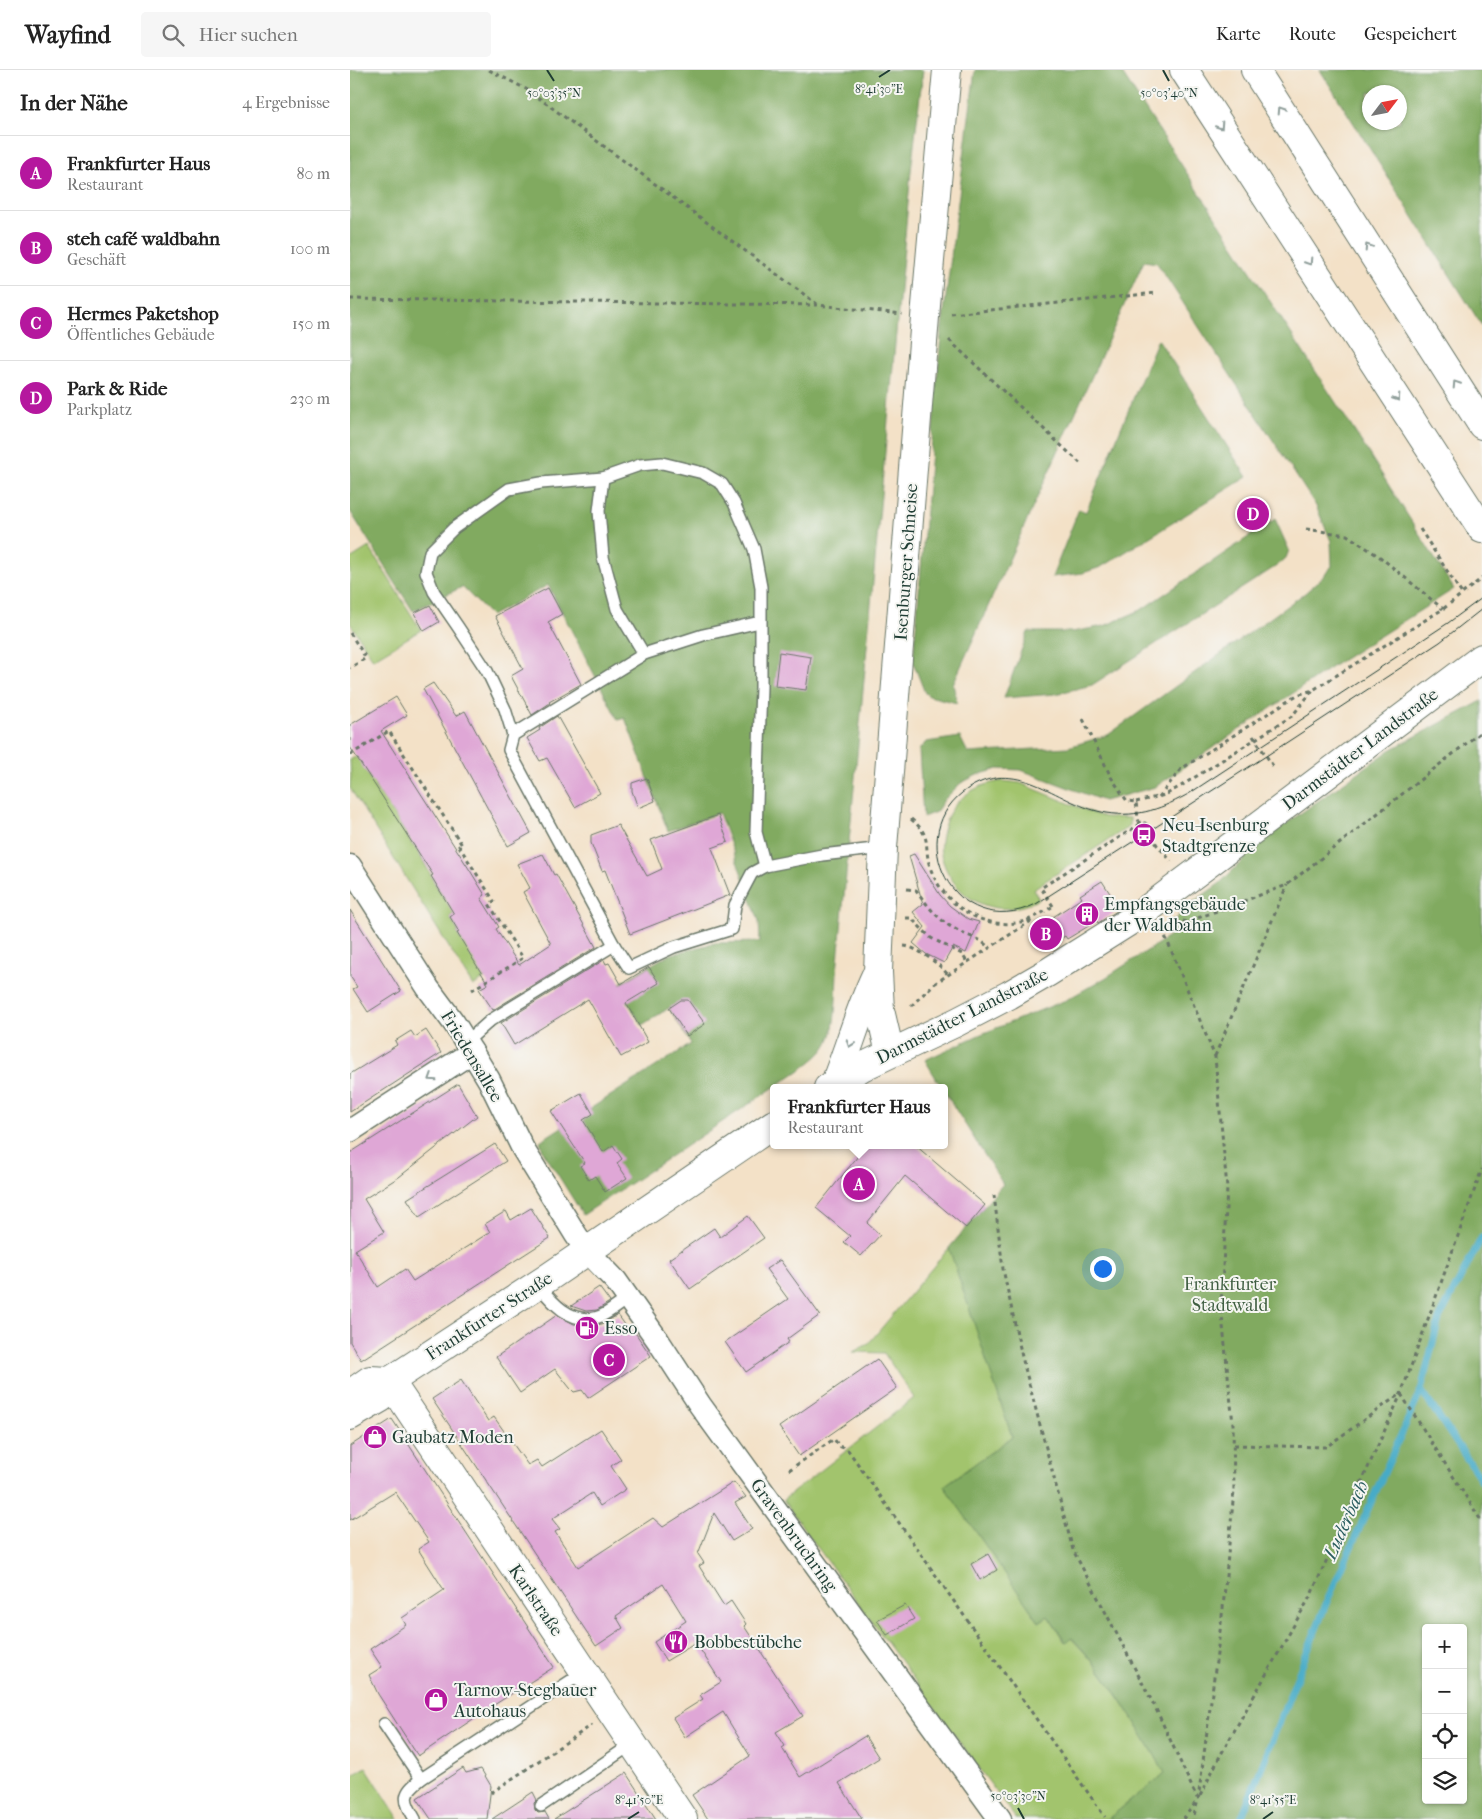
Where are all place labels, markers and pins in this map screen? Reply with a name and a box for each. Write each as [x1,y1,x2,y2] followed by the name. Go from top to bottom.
[1237,495,1269,533] pin: D
[1162,815,1269,857] place label: Neu-Isenburg Stadtgrenze
[1131,822,1157,848] bus stop icon: Neu-Isenburg Stadtgrenze
[1104,894,1246,936] place label: Empfangsgebäude der Waldbahn
[1074,901,1100,927] building icon: Empfangsgebäude der Waldbahn
[1030,915,1062,953] pin: B
[843,1165,875,1203] pin: A
[574,1315,600,1341] fuel station icon: Esso
[604,1318,637,1339] place label: Esso
[593,1341,625,1379] pin: C
[362,1424,388,1450] shop icon: Gaubatz Moden
[392,1427,514,1448] place label: Gaubatz Moden
[663,1629,689,1655] restaurant icon: Bobbestübche
[694,1632,802,1653] place label: Bobbestübche
[453,1680,597,1722] place label: Tarnow-Stegbauer Autohaus
[423,1687,449,1713] shop icon: Tarnow-Stegbauer Autohaus

